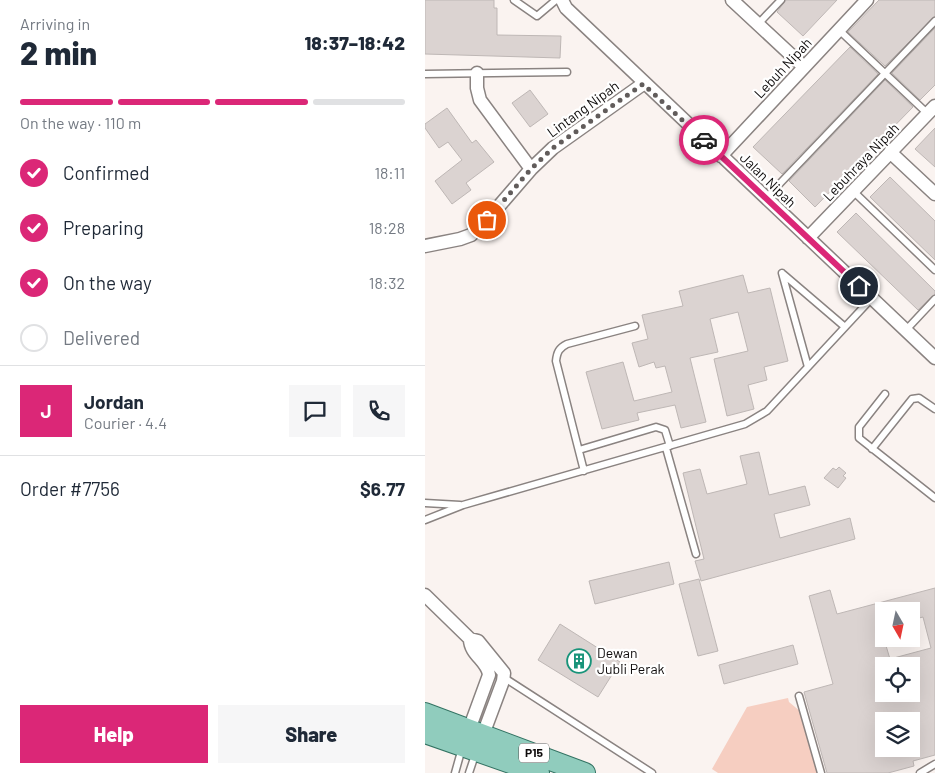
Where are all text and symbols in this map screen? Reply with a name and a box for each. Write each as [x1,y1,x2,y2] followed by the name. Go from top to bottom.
[20,14,90,33] text: Arriving in
[305,31,405,54] text: 18:37–18:42
[20,33,97,71] text: 2 min
[750,34,815,101] street label: Lebuh Nipah
[543,77,622,140] street label: Lintang Nipah
[20,113,141,132] text: On the way · 110 m
[679,115,729,165] courier
[819,119,902,204] street label: Lebuhraya Nipah
[690,126,718,154] icon: car
[737,149,800,211] street label: Jalan Nipah
[20,159,48,187] icon: check
[63,161,150,184] text: Confirmed
[374,163,405,182] text: 18:11
[466,199,508,241] pin
[473,206,501,234] icon: bag
[20,214,48,242] icon: check
[63,216,144,239] text: Preparing
[369,218,405,237] text: 18:28
[838,265,880,307] pin
[20,269,48,297] icon: check
[63,271,152,294] text: On the way
[845,272,873,300] icon: home
[369,273,405,292] text: 18:32
[63,326,140,349] text: Delivered
[289,385,341,437] button: chat
[353,385,405,437] button: phone
[84,390,144,413] text: Jordan
[40,399,52,422] text: J
[84,413,167,432] text: Courier · 4.4
[20,477,120,500] text: Order #7756
[360,477,405,500] text: $6.77
[875,602,920,648] north arrow
[875,602,920,757] map controls
[597,644,665,677] place label: Dewan Jubli Perak
[566,648,592,674] building icon: Dewan Jubli Perak
[875,657,920,702] button: locate
[20,705,208,763] button: Help
[218,705,405,763] button: Share
[875,712,920,757] button: layers
[519,744,549,762] road number: P15

